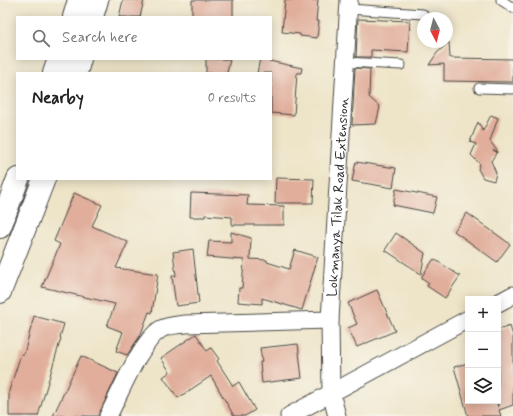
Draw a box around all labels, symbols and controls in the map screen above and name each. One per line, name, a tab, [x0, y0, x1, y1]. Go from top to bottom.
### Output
north arrow	[417, 12, 453, 48]
search box	[16, 16, 272, 60]
icon: search	[30, 27, 52, 49]
text: Search here	[62, 28, 138, 48]
text: Nearby	[32, 87, 84, 109]
text: 0 results	[208, 90, 256, 107]
street label: Lokmanya Tilak Road Extension	[323, 97, 353, 297]
map controls	[465, 296, 501, 404]
button: +	[465, 296, 501, 332]
button: −	[465, 332, 501, 368]
button: layers	[465, 368, 501, 404]

